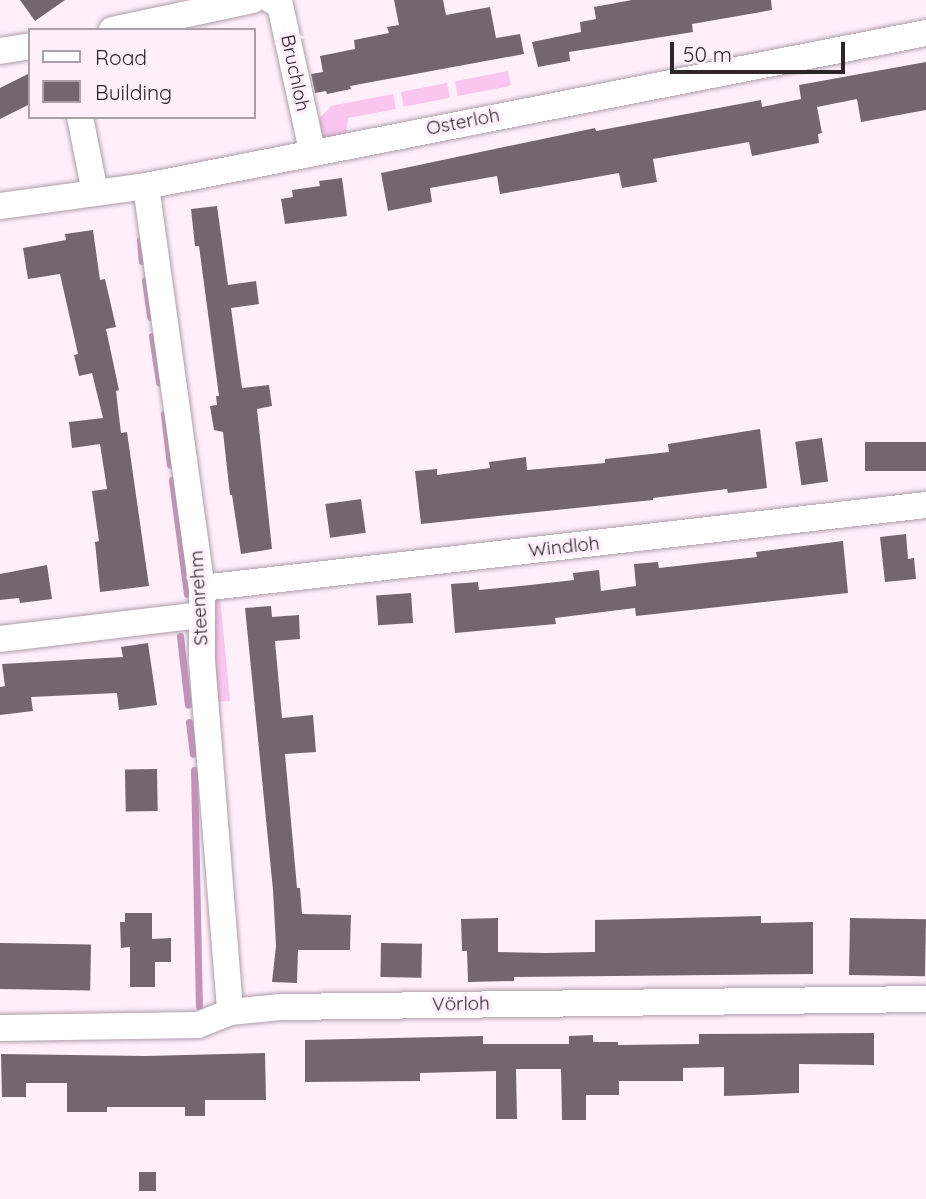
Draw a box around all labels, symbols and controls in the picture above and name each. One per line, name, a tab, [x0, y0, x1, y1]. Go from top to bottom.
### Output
legend	[28, 28, 256, 119]
scale bar	[674, 28, 849, 72]
street label: Bruchloh	[276, 33, 314, 113]
text: 50 m	[683, 41, 732, 67]
text: Road	[95, 44, 147, 70]
text: Building	[95, 79, 172, 105]
street label: Osterloh	[424, 104, 502, 140]
street label: Windloh	[527, 532, 601, 562]
street label: Steenrehm	[185, 550, 213, 646]
street label: Vörloh	[432, 992, 490, 1016]

